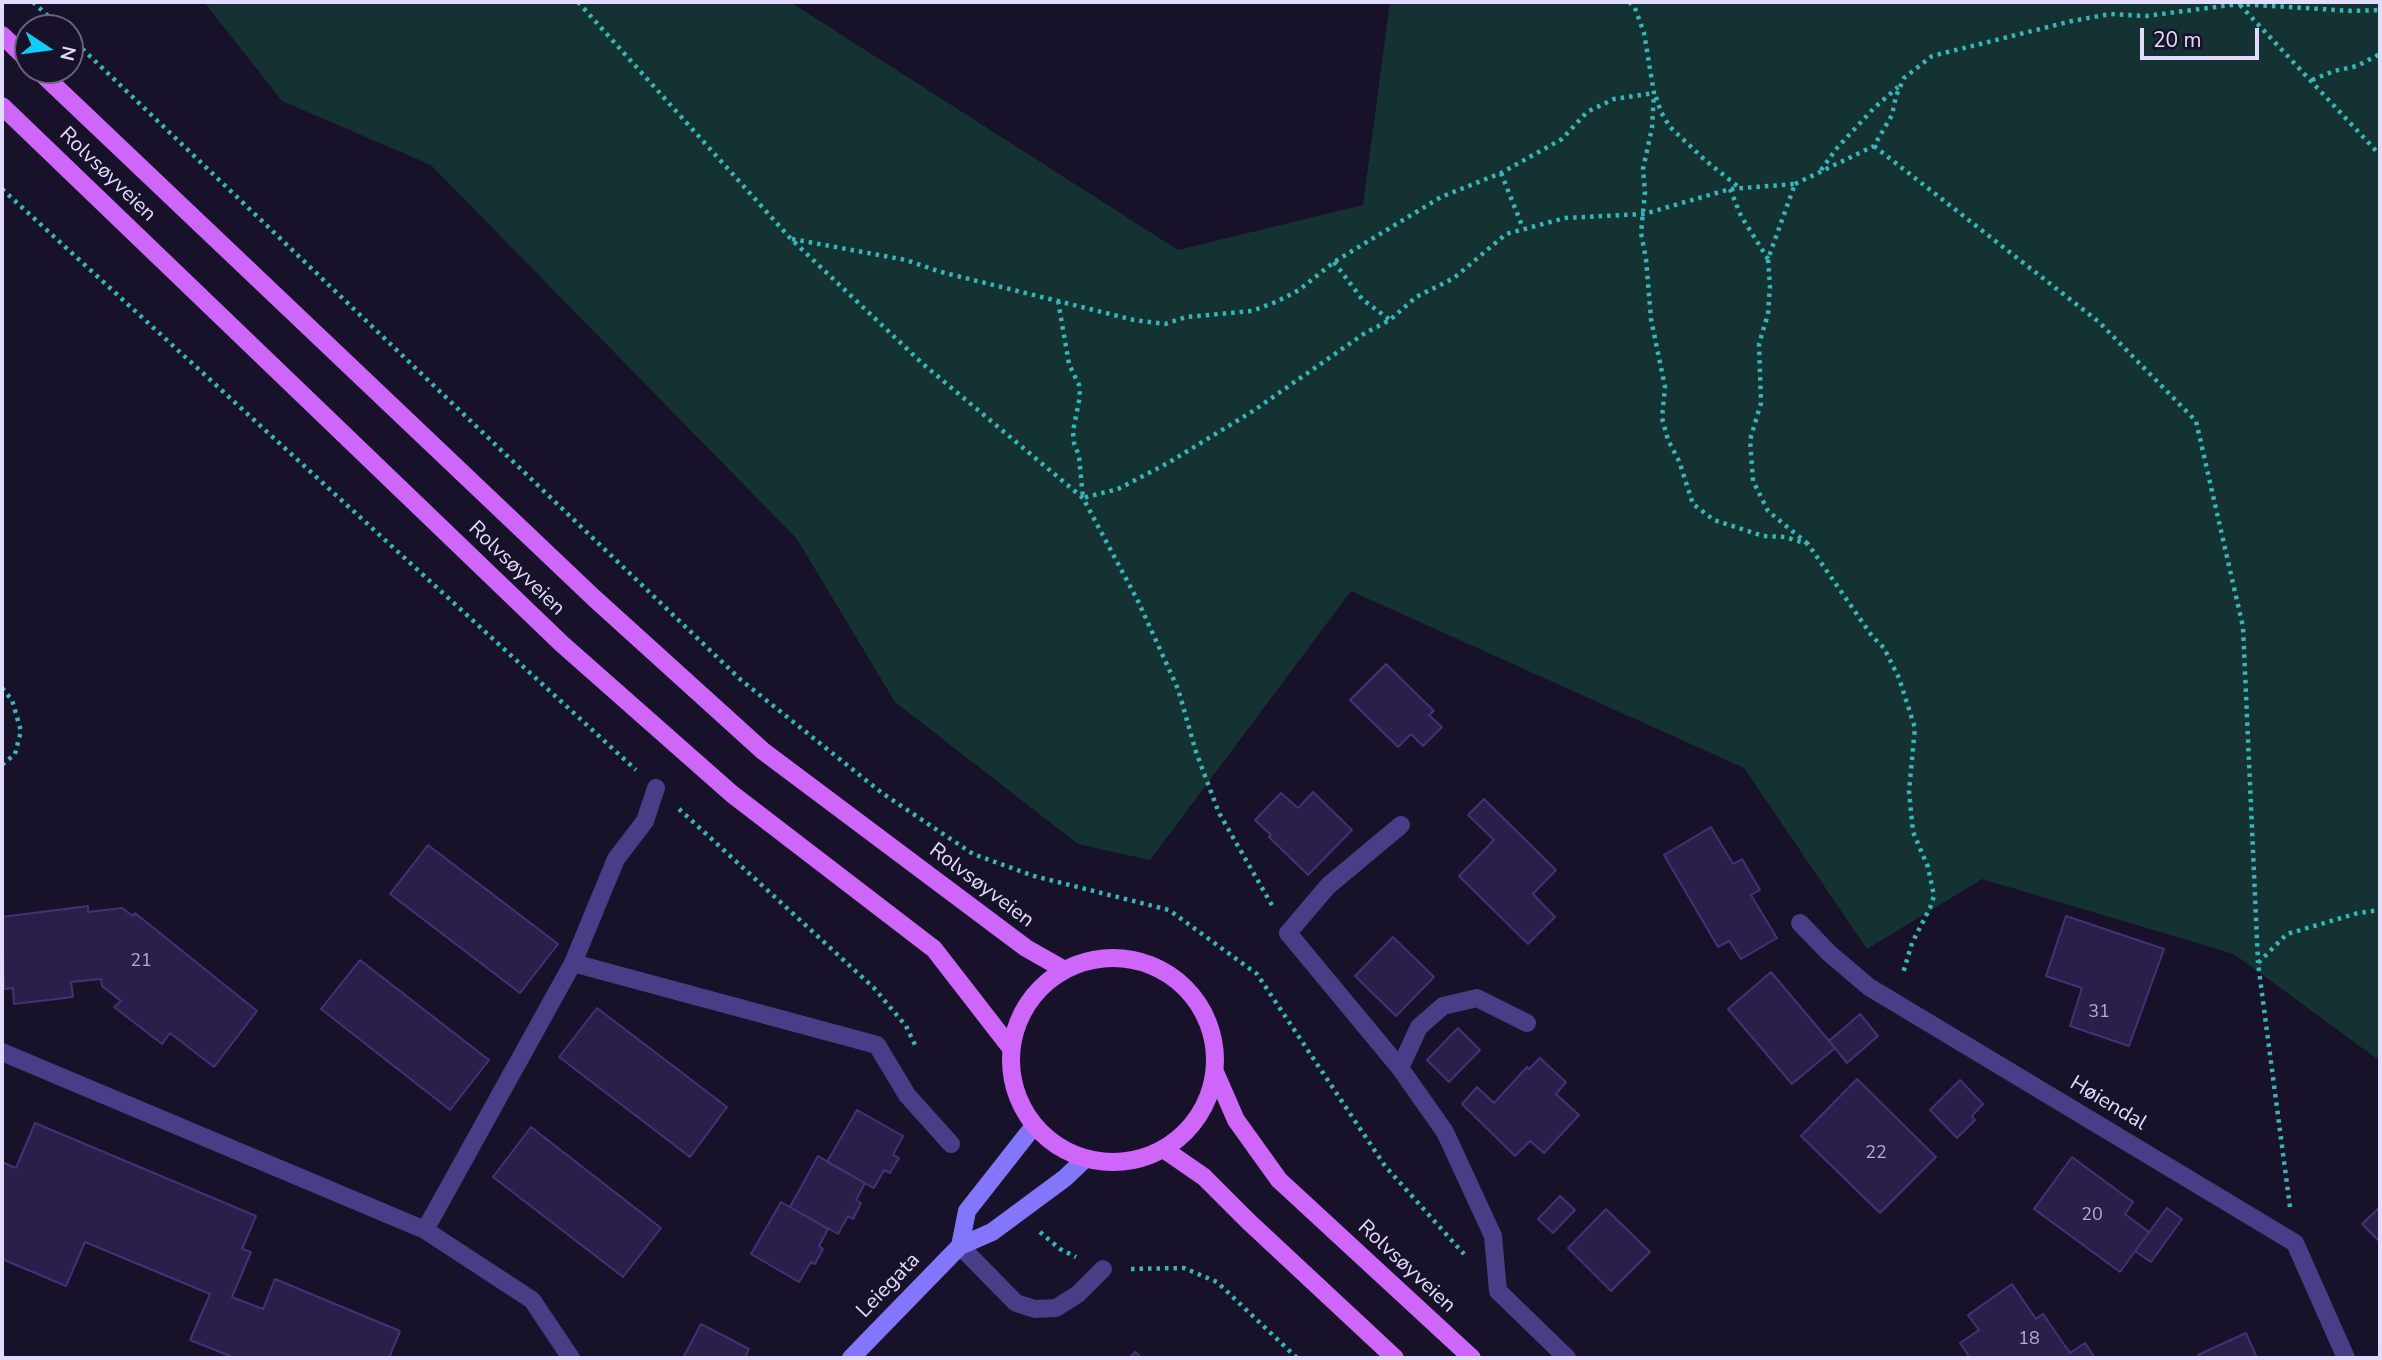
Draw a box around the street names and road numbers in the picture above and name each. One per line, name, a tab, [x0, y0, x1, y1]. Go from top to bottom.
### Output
street label: Rolvsøyveien	[53, 123, 161, 227]
street label: Rolvsøyveien	[462, 517, 570, 621]
street label: Rolvsøyveien	[924, 838, 1038, 934]
street label: Høiendal	[2065, 1071, 2151, 1137]
street label: Rolvsøyveien	[1352, 1215, 1460, 1319]
street label: Leiegata	[852, 1248, 926, 1324]

